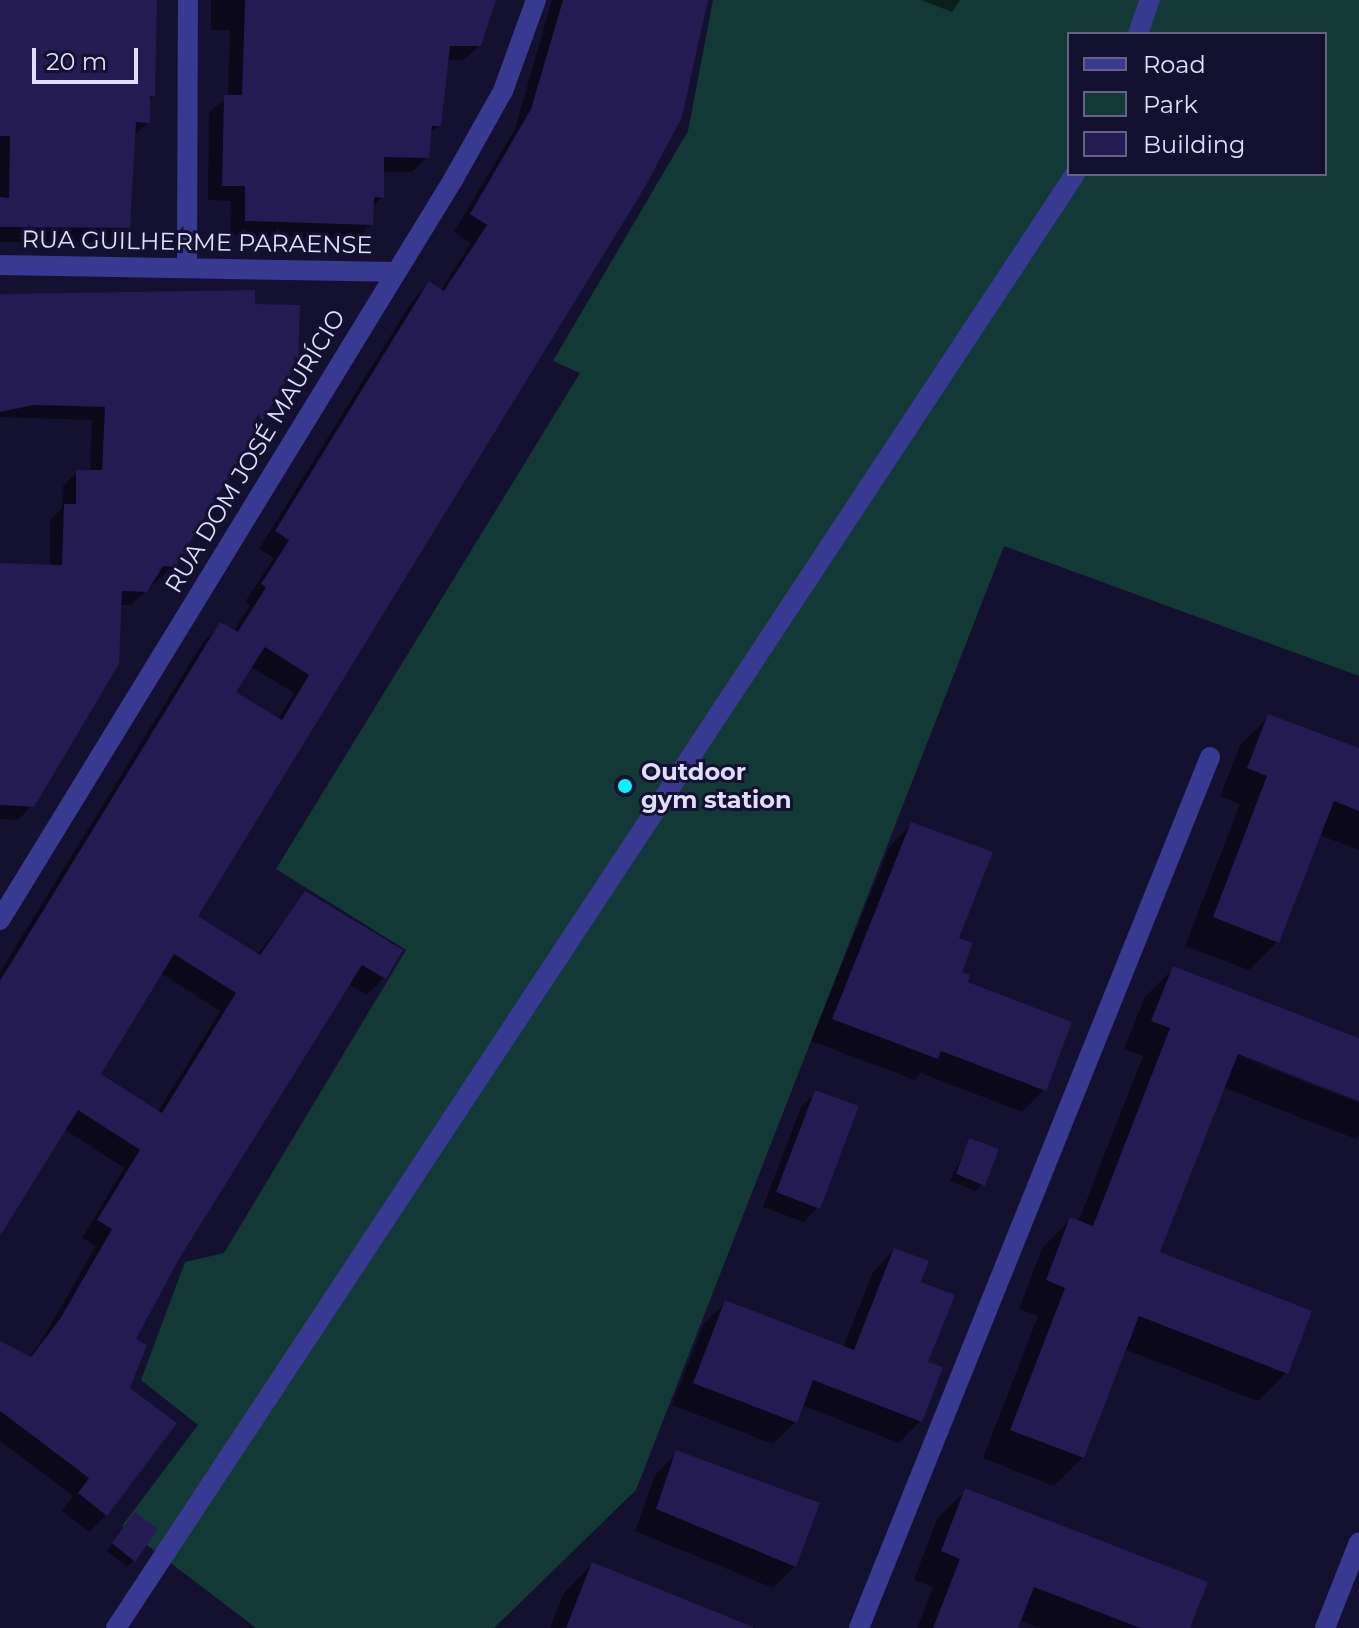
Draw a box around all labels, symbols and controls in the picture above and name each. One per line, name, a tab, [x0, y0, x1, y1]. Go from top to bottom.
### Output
scale bar	[36, 32, 142, 82]
legend	[1067, 32, 1327, 176]
text: 20 m	[46, 47, 107, 76]
text: Road	[1143, 50, 1206, 79]
text: Park	[1143, 90, 1198, 119]
text: Building	[1143, 130, 1246, 159]
street label: RUA GUILHERME PARAENSE	[21, 225, 373, 259]
street label: RUA DOM JOSÉ MAURÍCIO	[159, 304, 351, 598]
place label: Outdoor gym station	[641, 758, 792, 814]
marker: Outdoor gym station	[616, 777, 634, 795]

